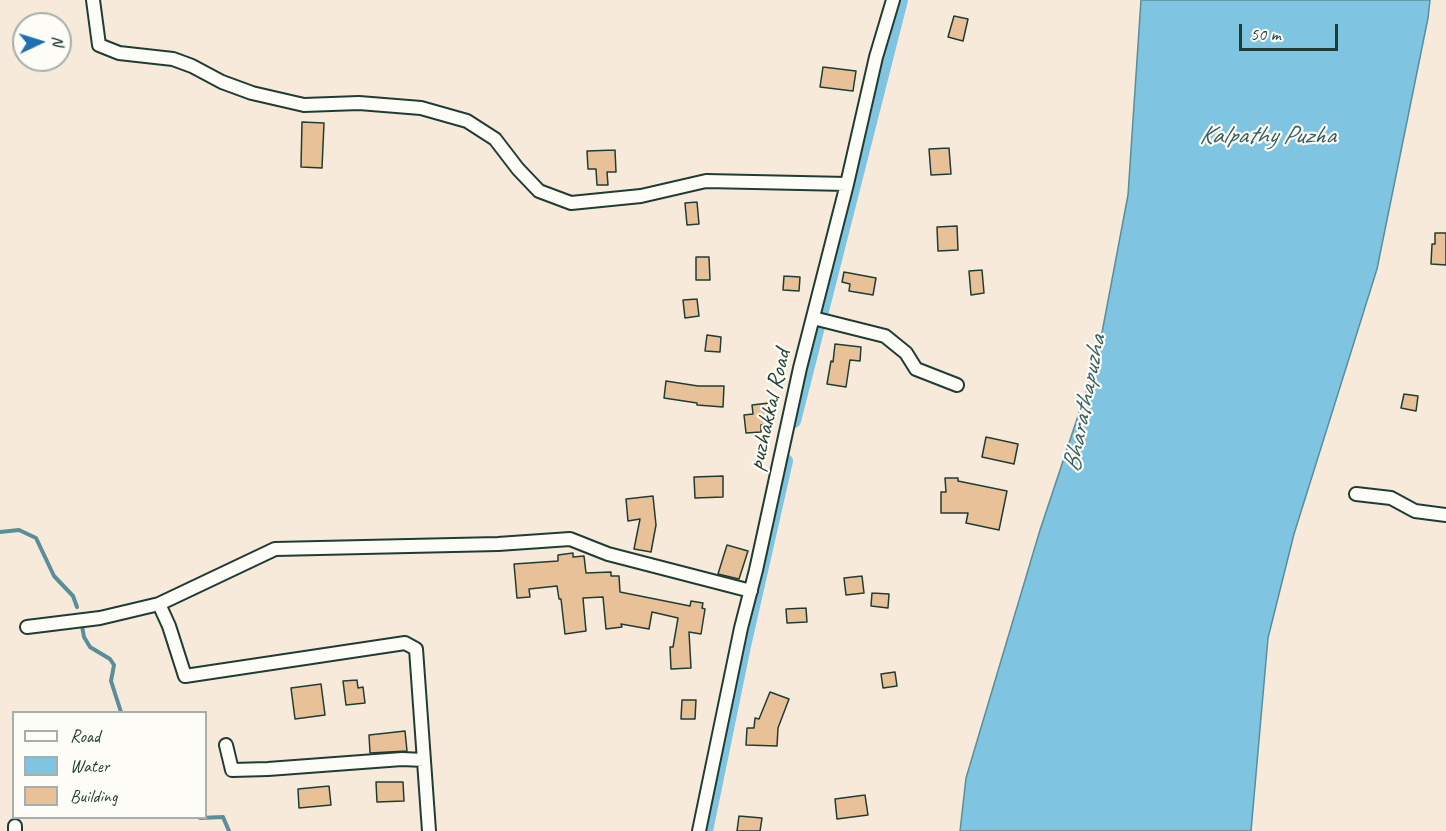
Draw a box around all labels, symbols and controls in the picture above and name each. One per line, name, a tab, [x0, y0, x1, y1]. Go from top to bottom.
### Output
north arrow	[12, 12, 72, 72]
scale bar	[1242, 12, 1341, 50]
text: 50 m	[1250, 23, 1281, 45]
text: N	[48, 35, 68, 47]
water label: Kalpathy Puzha	[1199, 120, 1335, 152]
water label: Bharathapuzha	[1057, 333, 1113, 475]
street label: puzhakkal Road	[742, 347, 798, 473]
legend	[12, 711, 207, 819]
text: Road	[70, 725, 100, 747]
text: Water	[70, 755, 109, 777]
text: Building	[70, 785, 117, 807]

